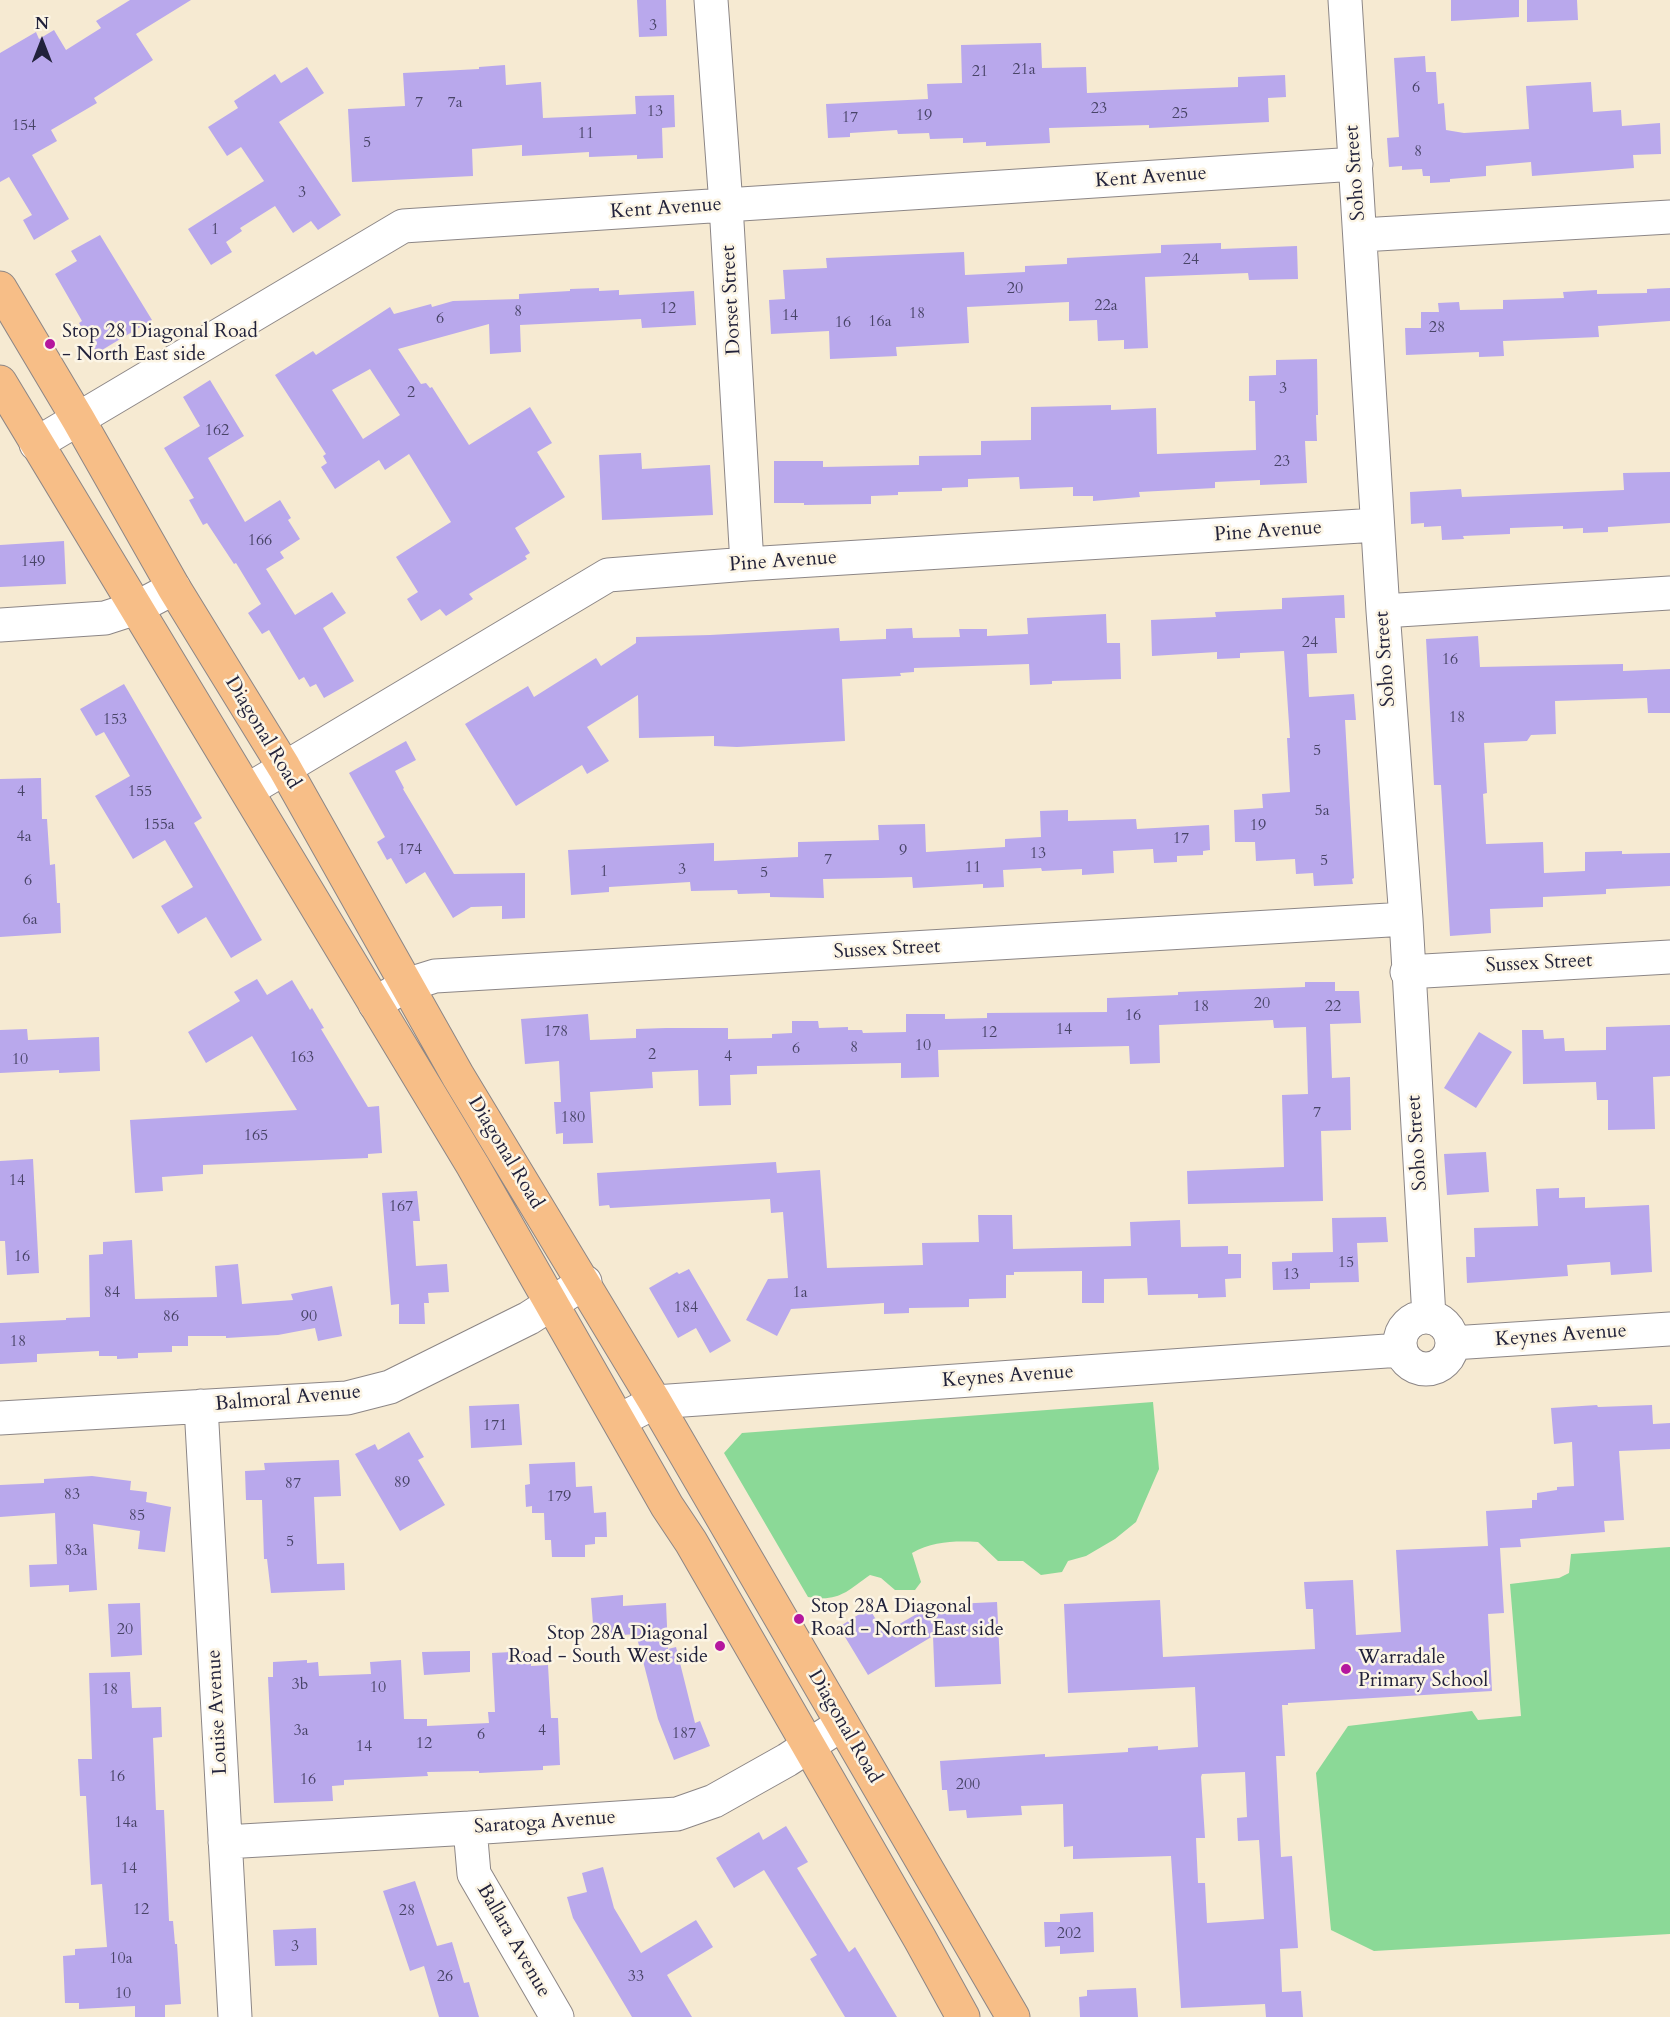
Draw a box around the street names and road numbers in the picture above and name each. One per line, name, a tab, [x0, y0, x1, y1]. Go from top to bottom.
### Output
street label: Soho Street	[1341, 124, 1371, 222]
street label: Kent Avenue	[1094, 162, 1208, 194]
street label: Kent Avenue	[609, 193, 723, 225]
street label: Dorset Street	[717, 244, 747, 356]
street label: Pine Avenue	[1213, 516, 1323, 548]
street label: Pine Avenue	[728, 546, 838, 578]
street label: Soho Street	[1371, 610, 1401, 708]
street label: Diagonal Road	[219, 672, 305, 794]
street label: Sussex Street	[833, 935, 941, 965]
street label: Sussex Street	[1485, 949, 1593, 979]
street label: Diagonal Road	[462, 1092, 548, 1214]
street label: Soho Street	[1403, 1094, 1433, 1192]
street label: Keynes Avenue	[1494, 1319, 1628, 1353]
street label: Keynes Avenue	[941, 1360, 1075, 1394]
street label: Balmoral Avenue	[214, 1381, 362, 1417]
street label: Louise Avenue	[203, 1649, 233, 1775]
street label: Diagonal Road	[802, 1666, 886, 1788]
street label: Saratoga Avenue	[473, 1806, 617, 1840]
street label: Ballara Avenue	[471, 1880, 555, 2002]

